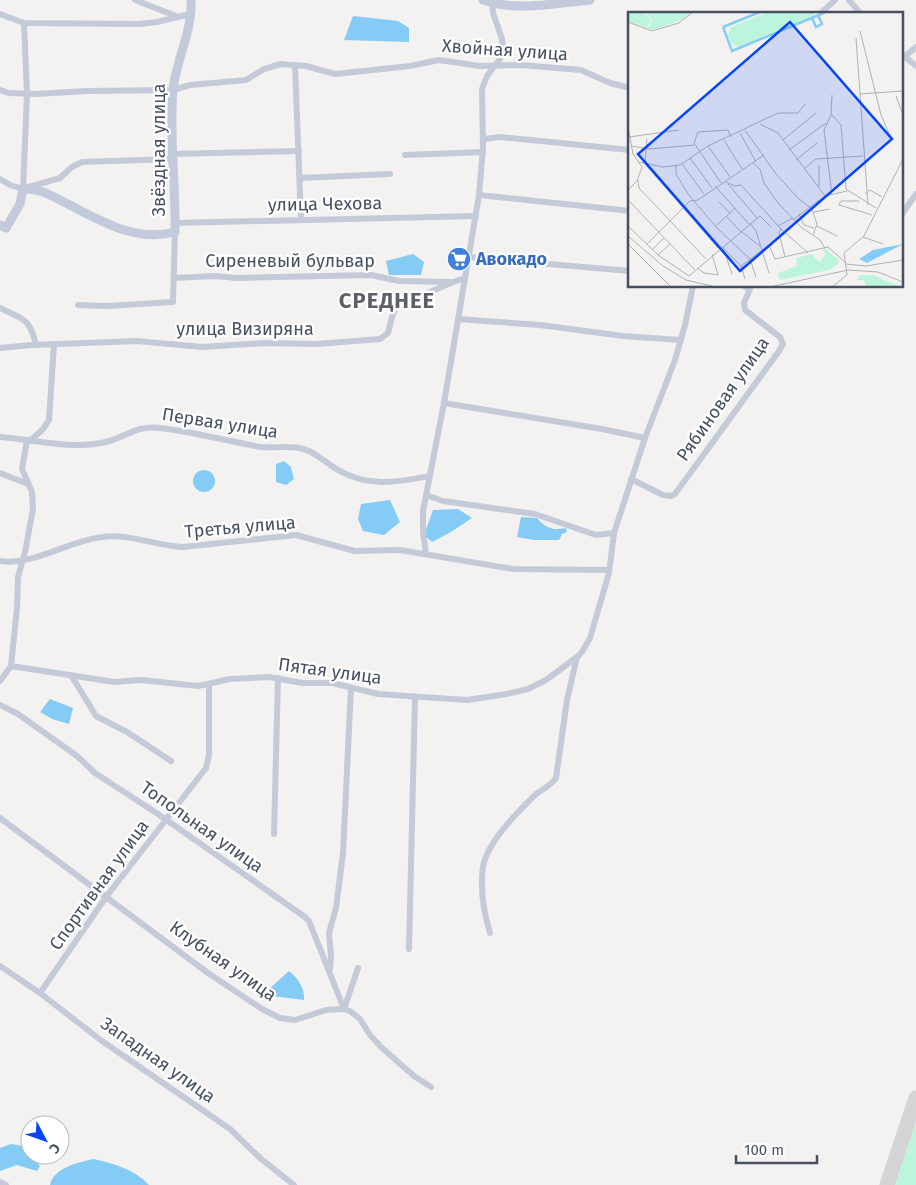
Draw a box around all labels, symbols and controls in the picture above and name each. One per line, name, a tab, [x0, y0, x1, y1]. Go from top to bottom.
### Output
inset map	[628, 12, 904, 288]
street label: Хвойная улица	[441, 35, 569, 65]
street label: Звёздная улица	[148, 84, 170, 216]
street label: улица Чехова	[268, 192, 382, 216]
supermarket icon: Авокадо	[446, 246, 472, 272]
place label: Авокадо	[475, 248, 547, 270]
street label: Сиреневый бульвар	[205, 250, 375, 272]
district label: СРЕДНЕЕ	[339, 287, 435, 314]
street label: улица Визиряна	[176, 318, 314, 340]
street label: Рябиновая улица	[672, 333, 774, 465]
street label: Первая улица	[160, 403, 280, 443]
street label: Третья улица	[183, 511, 297, 543]
street label: Пятая улица	[277, 653, 383, 689]
street label: Топольная улица	[136, 776, 268, 878]
street label: Спортивная улица	[44, 816, 154, 954]
street label: Клубная улица	[165, 916, 281, 1006]
street label: Западная улица	[96, 1012, 220, 1108]
north arrow	[20, 1115, 70, 1165]
scale bar	[736, 1132, 817, 1164]
text: С	[45, 1140, 63, 1157]
text: 100 m	[744, 1141, 784, 1159]

